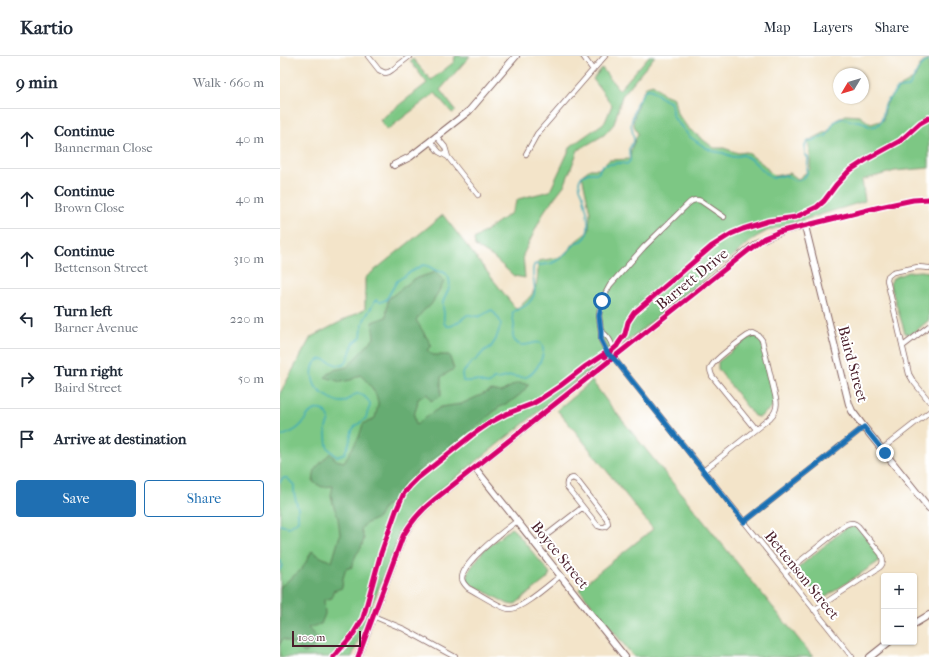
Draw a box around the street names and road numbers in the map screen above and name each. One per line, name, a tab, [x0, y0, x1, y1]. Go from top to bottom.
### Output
street label: Barrett Drive	[652, 244, 732, 313]
street label: Baird Street	[834, 324, 872, 405]
street label: Boyce Street	[527, 518, 593, 593]
street label: Bettenson Street	[761, 527, 844, 623]

